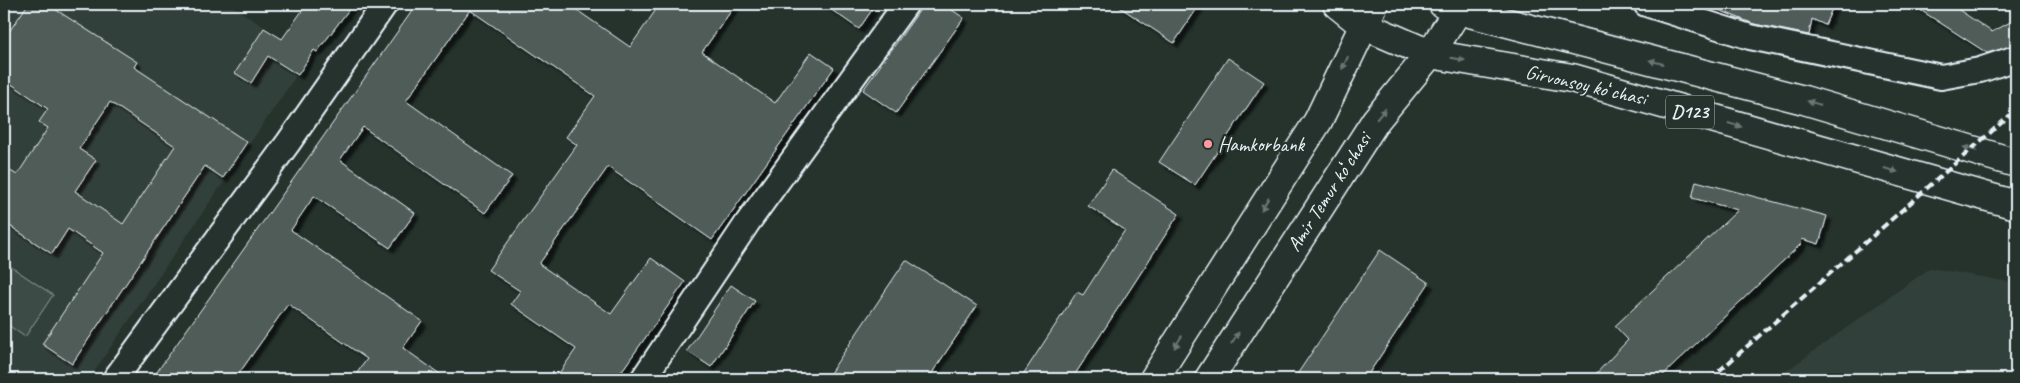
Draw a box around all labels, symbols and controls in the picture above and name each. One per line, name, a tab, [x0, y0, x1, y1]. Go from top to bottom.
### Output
one-way arrow	[1451, 55, 1467, 63]
one-way arrow	[1341, 56, 1349, 71]
one-way arrow	[1649, 58, 1664, 66]
street label: Girvonsoy koʻchasi	[1523, 59, 1651, 112]
road number: D123	[1666, 95, 1714, 128]
one-way arrow	[1806, 99, 1821, 107]
one-way arrow	[1375, 108, 1386, 121]
one-way arrow	[1728, 121, 1743, 129]
street label: Amir Temur koʻchasi	[1281, 126, 1378, 256]
place label: Hamkorbank	[1218, 132, 1306, 157]
marker: Hamkorbank	[1202, 138, 1214, 150]
one-way arrow	[1962, 144, 1977, 152]
one-way arrow	[1884, 166, 1899, 174]
one-way arrow	[1260, 198, 1270, 211]
one-way arrow	[1230, 332, 1240, 345]
one-way arrow	[1173, 335, 1183, 348]

